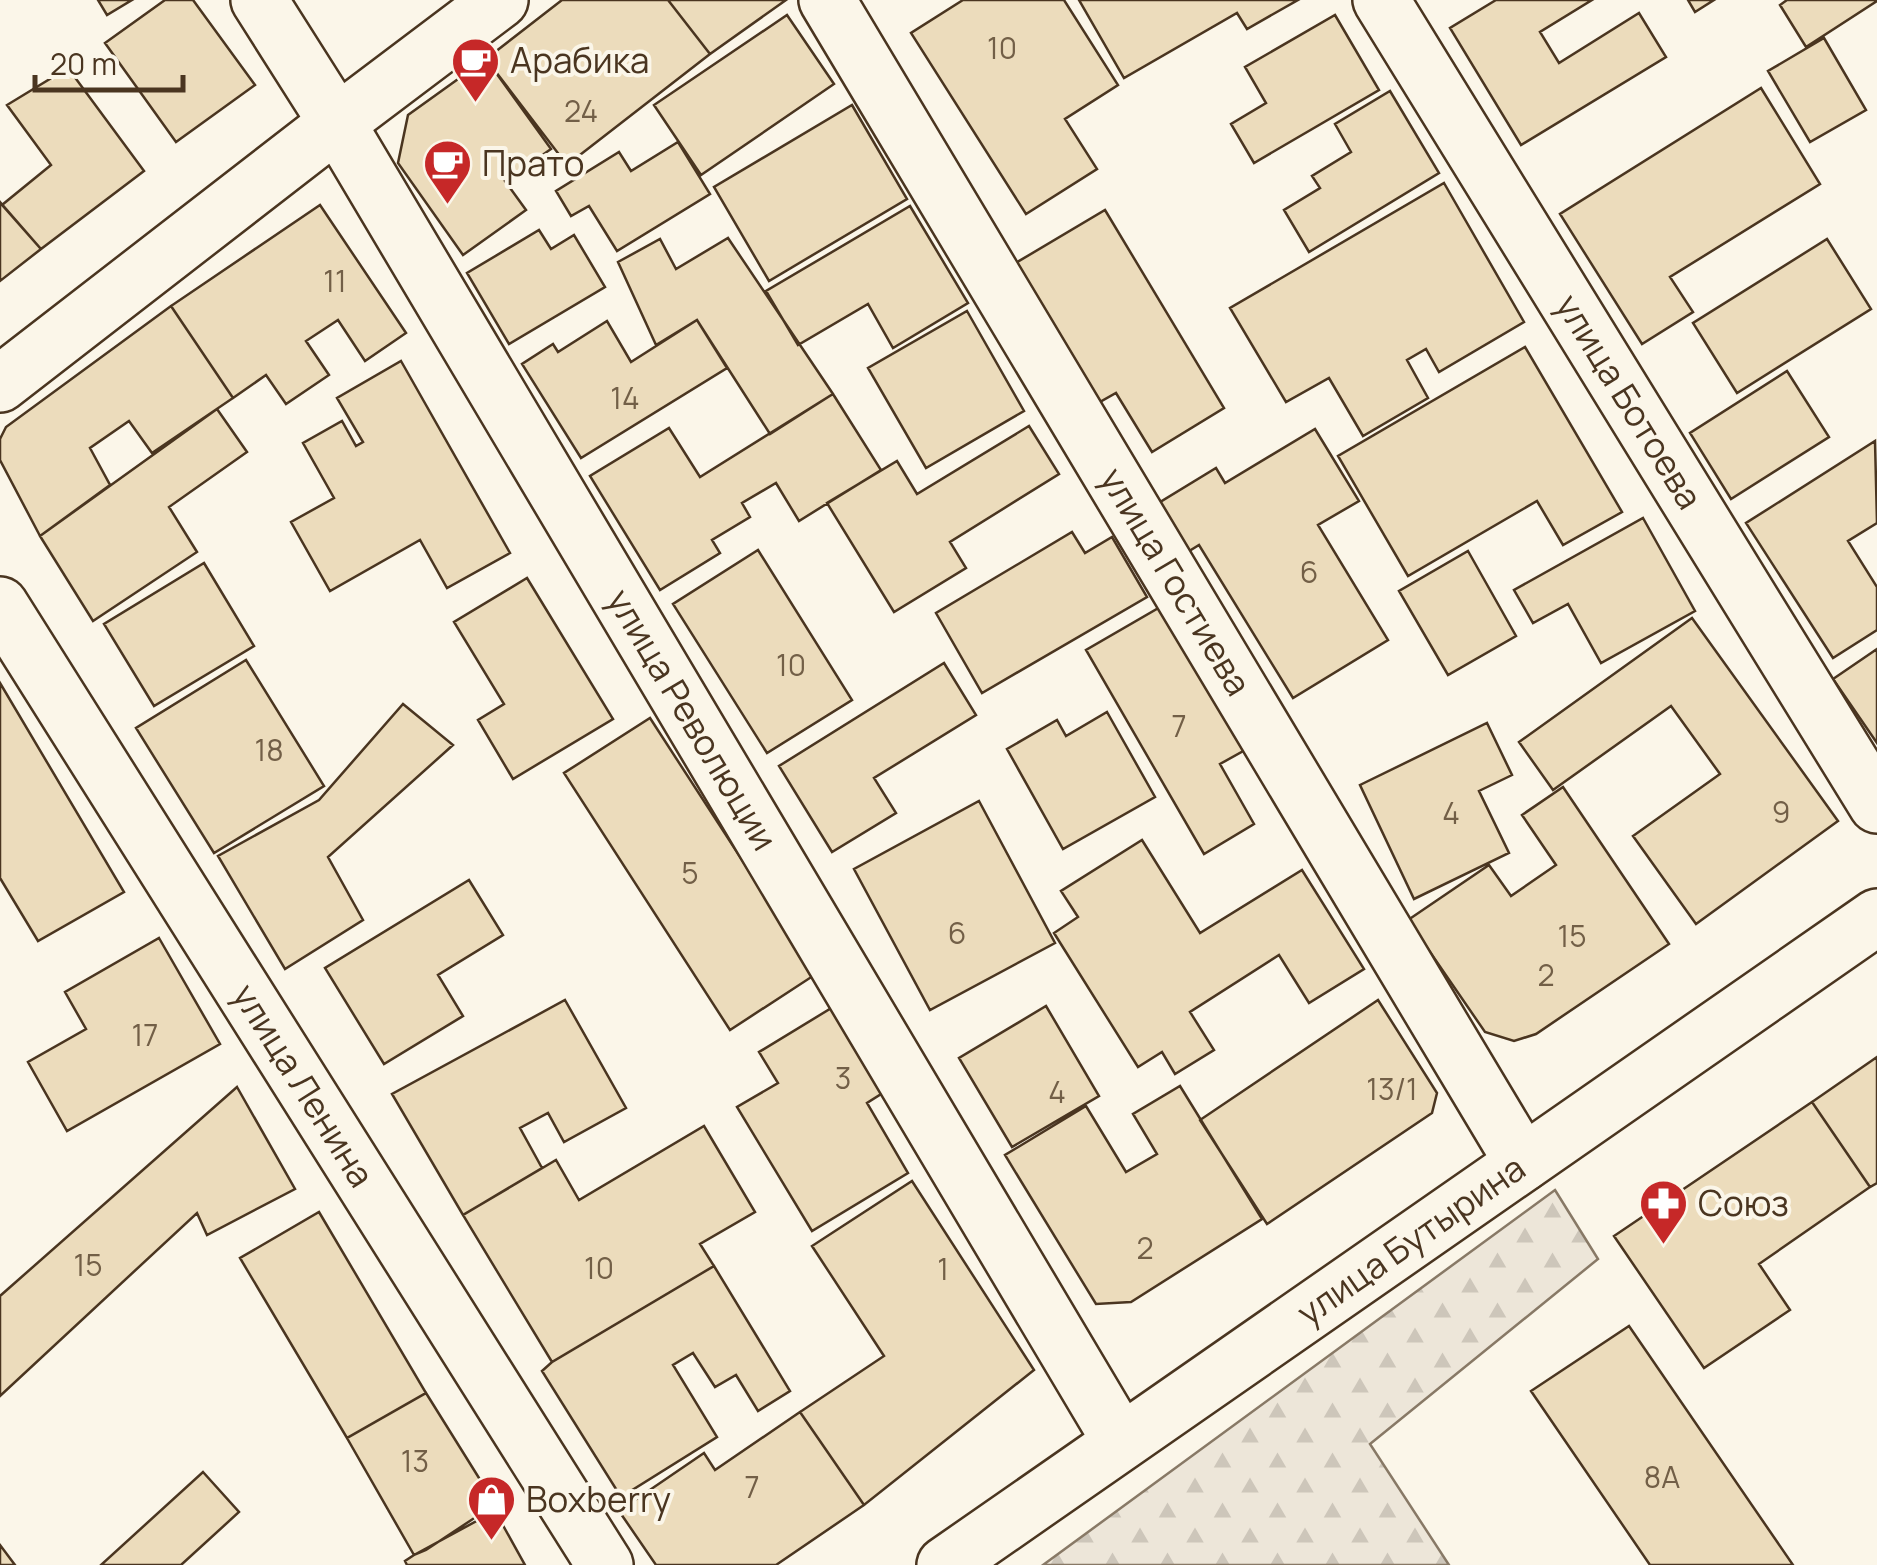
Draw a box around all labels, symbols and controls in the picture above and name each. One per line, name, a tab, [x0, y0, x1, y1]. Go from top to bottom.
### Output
house number: 10	[987, 27, 1017, 68]
scale bar	[35, 30, 182, 92]
cafe icon: Арабика	[449, 35, 501, 103]
place label: Арабика	[510, 36, 649, 84]
text: 20 m	[50, 43, 117, 84]
house number: 24	[564, 90, 598, 131]
cafe icon: Прато	[421, 138, 473, 206]
place label: Прато	[482, 139, 584, 187]
house number: 11	[323, 260, 347, 301]
street label: улица Ботоева	[1545, 285, 1714, 518]
house number: 14	[610, 377, 640, 418]
street label: улица Гостиева	[1089, 458, 1263, 704]
house number: 6	[1300, 551, 1318, 592]
street label: улица Революции	[596, 580, 789, 859]
house number: 10	[776, 644, 806, 685]
house number: 7	[1171, 705, 1187, 746]
house number: 18	[254, 729, 284, 770]
house number: 9	[1772, 791, 1790, 832]
house number: 4	[1442, 792, 1460, 833]
house number: 5	[681, 852, 699, 893]
house number: 6	[948, 912, 966, 953]
house number: 15	[1557, 915, 1587, 956]
house number: 2	[1537, 954, 1555, 995]
street label: улица Ленина	[222, 974, 386, 1196]
house number: 17	[132, 1014, 158, 1055]
house number: 3	[835, 1057, 851, 1098]
house number: 13/1	[1366, 1068, 1418, 1109]
house number: 4	[1048, 1071, 1066, 1112]
street label: улица Бутырина	[1287, 1144, 1534, 1336]
pharmacy icon: Союз	[1637, 1178, 1689, 1246]
place label: Союз	[1698, 1179, 1789, 1227]
house number: 2	[1136, 1227, 1154, 1268]
house number: 15	[73, 1244, 103, 1285]
house number: 10	[584, 1247, 614, 1288]
house number: 1	[937, 1248, 949, 1289]
house number: 13	[401, 1440, 429, 1481]
house number: 8А	[1644, 1456, 1680, 1497]
house number: 7	[744, 1466, 760, 1507]
shop icon: Boxberry	[465, 1474, 517, 1542]
place label: Boxberry	[526, 1475, 671, 1523]

